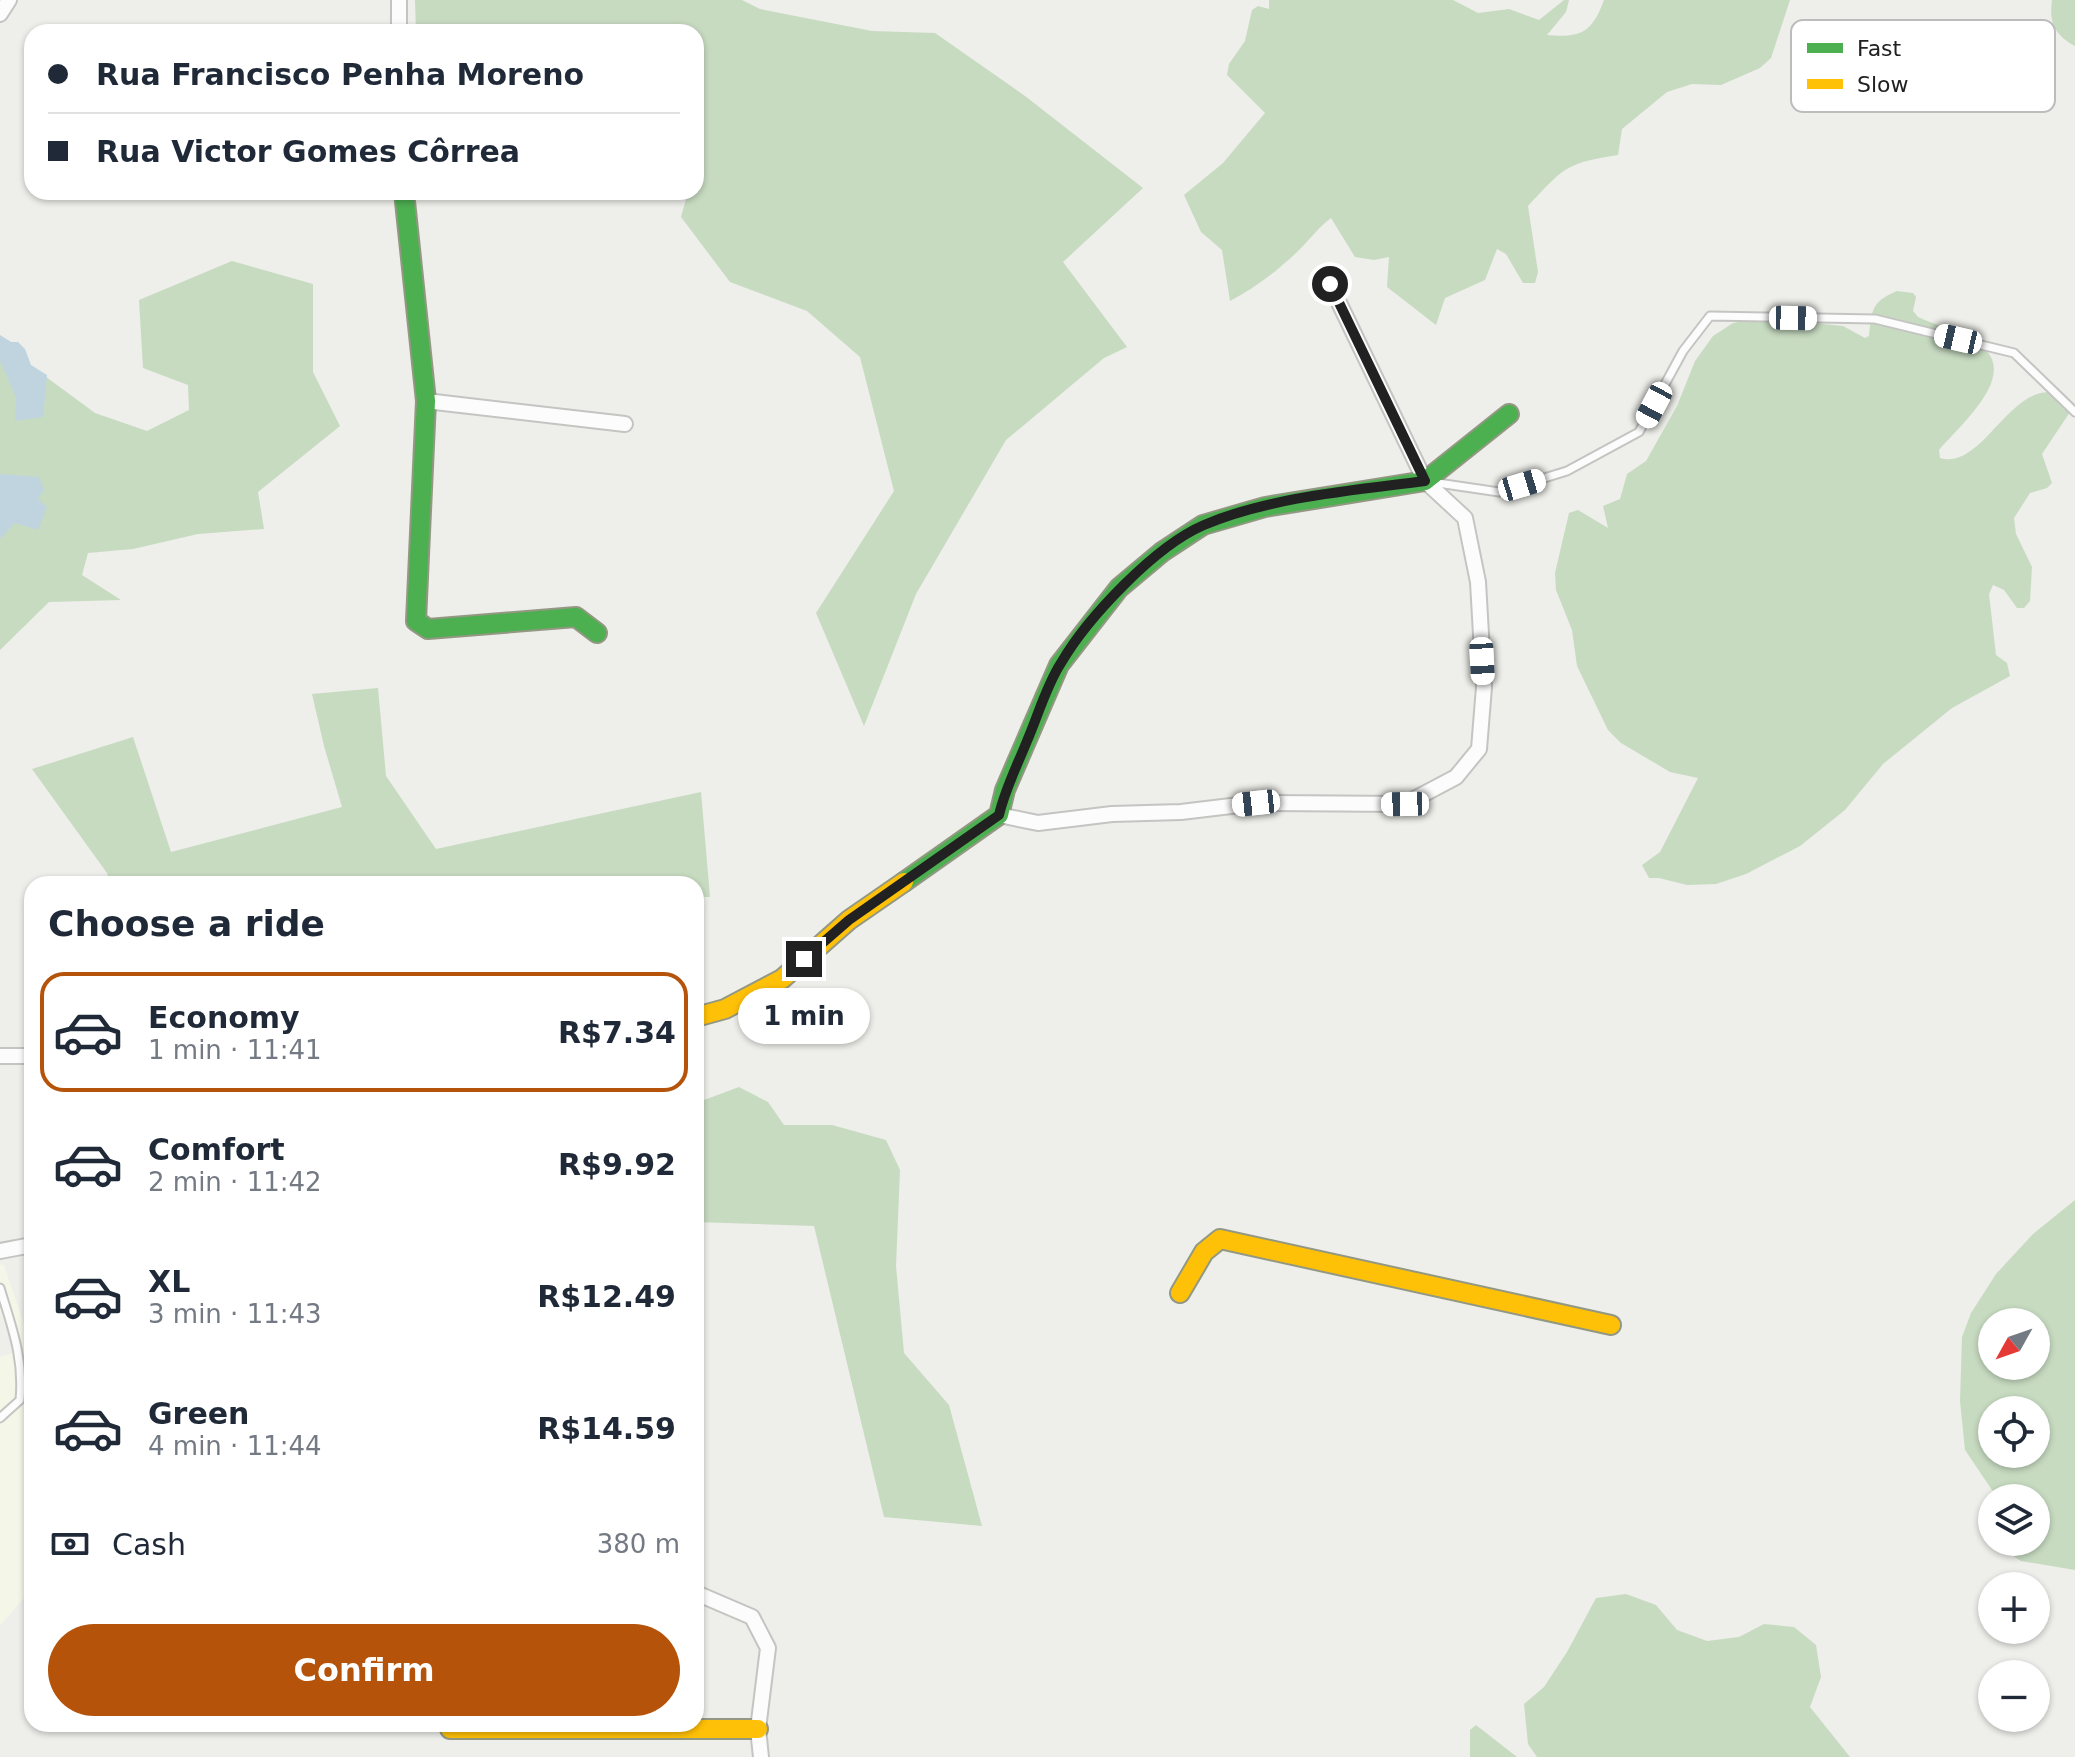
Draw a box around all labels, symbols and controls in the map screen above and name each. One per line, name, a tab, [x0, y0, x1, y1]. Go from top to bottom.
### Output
legend	[1791, 20, 2055, 112]
text: Fast	[1857, 36, 1902, 61]
text: Rua Francisco Penha Moreno	[96, 57, 584, 92]
text: Slow	[1857, 72, 1909, 97]
text: Rua Victor Gomes Côrrea	[96, 134, 520, 169]
route start	[1312, 266, 1348, 302]
car	[1769, 306, 1817, 330]
car	[1932, 322, 1984, 356]
car	[1632, 378, 1676, 432]
car	[1496, 467, 1548, 503]
car	[1469, 636, 1495, 686]
car	[1231, 789, 1281, 817]
car	[1381, 792, 1429, 816]
text: Choose a ride	[48, 903, 325, 944]
route end	[786, 941, 822, 977]
callout: 1 min	[738, 987, 870, 1043]
icon: car	[52, 996, 124, 1068]
text: Economy	[148, 1000, 300, 1035]
text: 1 min	[763, 1001, 845, 1031]
text: R$7.34	[558, 1015, 676, 1050]
text: 1 min · 11:41	[148, 1035, 322, 1065]
icon: car	[52, 1128, 124, 1200]
text: Comfort	[148, 1132, 285, 1167]
text: R$9.92	[558, 1147, 676, 1182]
text: 2 min · 11:42	[148, 1167, 322, 1197]
icon: car	[52, 1260, 124, 1332]
text: XL	[148, 1264, 190, 1299]
text: R$12.49	[537, 1279, 676, 1314]
text: 3 min · 11:43	[148, 1299, 322, 1329]
north arrow	[1978, 1308, 2050, 1380]
map controls	[1978, 1308, 2050, 1732]
icon: car	[52, 1392, 124, 1464]
text: Green	[148, 1396, 249, 1431]
button: locate	[1978, 1396, 2050, 1468]
text: R$14.59	[537, 1411, 676, 1446]
text: 4 min · 11:44	[148, 1431, 322, 1461]
button: layers	[1978, 1484, 2050, 1556]
icon: cash	[48, 1522, 92, 1566]
text: Cash	[112, 1527, 186, 1562]
text: 380 m	[597, 1529, 680, 1559]
button: +	[1978, 1572, 2050, 1644]
button: Confirm	[48, 1624, 680, 1716]
button: −	[1978, 1660, 2050, 1732]

